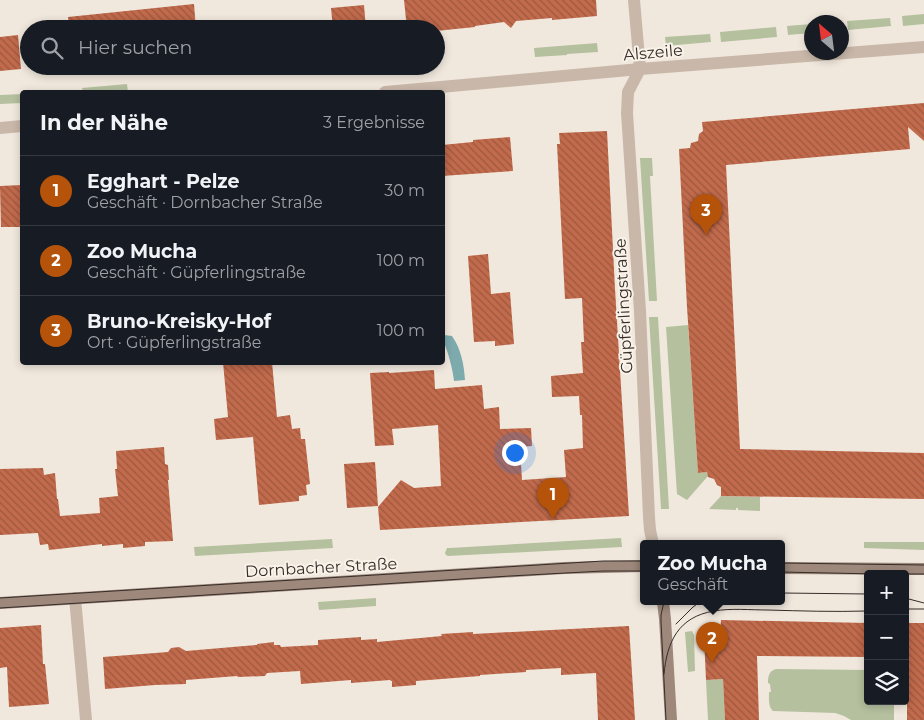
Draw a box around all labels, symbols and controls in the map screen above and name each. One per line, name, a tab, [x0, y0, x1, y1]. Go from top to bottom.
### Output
north arrow	[804, 15, 849, 60]
search box	[20, 20, 445, 75]
icon: search	[38, 34, 66, 62]
text: Hier suchen	[78, 36, 192, 59]
street label: Alszeile	[623, 40, 684, 65]
text: In der Nähe	[40, 110, 168, 135]
text: 3 Ergebnisse	[323, 113, 425, 132]
text: Egghart - Pelze	[87, 170, 240, 193]
text: 1	[53, 181, 59, 200]
text: 30 m	[384, 181, 425, 200]
text: Geschäft · Dornbacher Straße	[87, 193, 323, 212]
pin: 3	[690, 194, 722, 235]
street label: Güpferlingstraße	[610, 238, 637, 374]
text: Zoo Mucha	[87, 240, 197, 263]
text: 2	[51, 251, 61, 270]
text: 100 m	[377, 251, 425, 270]
text: Geschäft · Güpferlingstraße	[87, 263, 306, 282]
text: Bruno-Kreisky-Hof	[87, 310, 271, 333]
text: 3	[51, 321, 61, 340]
text: 100 m	[377, 321, 425, 340]
text: Ort · Güpferlingstraße	[87, 333, 261, 352]
your location	[502, 440, 528, 466]
pin: 1	[537, 478, 569, 519]
popup	[640, 540, 785, 605]
text: Zoo Mucha	[657, 552, 768, 575]
street label: Dornbacher Straße	[244, 554, 398, 581]
map controls	[864, 570, 909, 705]
button: +	[864, 570, 909, 615]
text: Geschäft	[657, 575, 728, 594]
button: −	[864, 615, 909, 660]
pin: 2	[696, 622, 728, 663]
button: layers	[864, 660, 909, 705]

